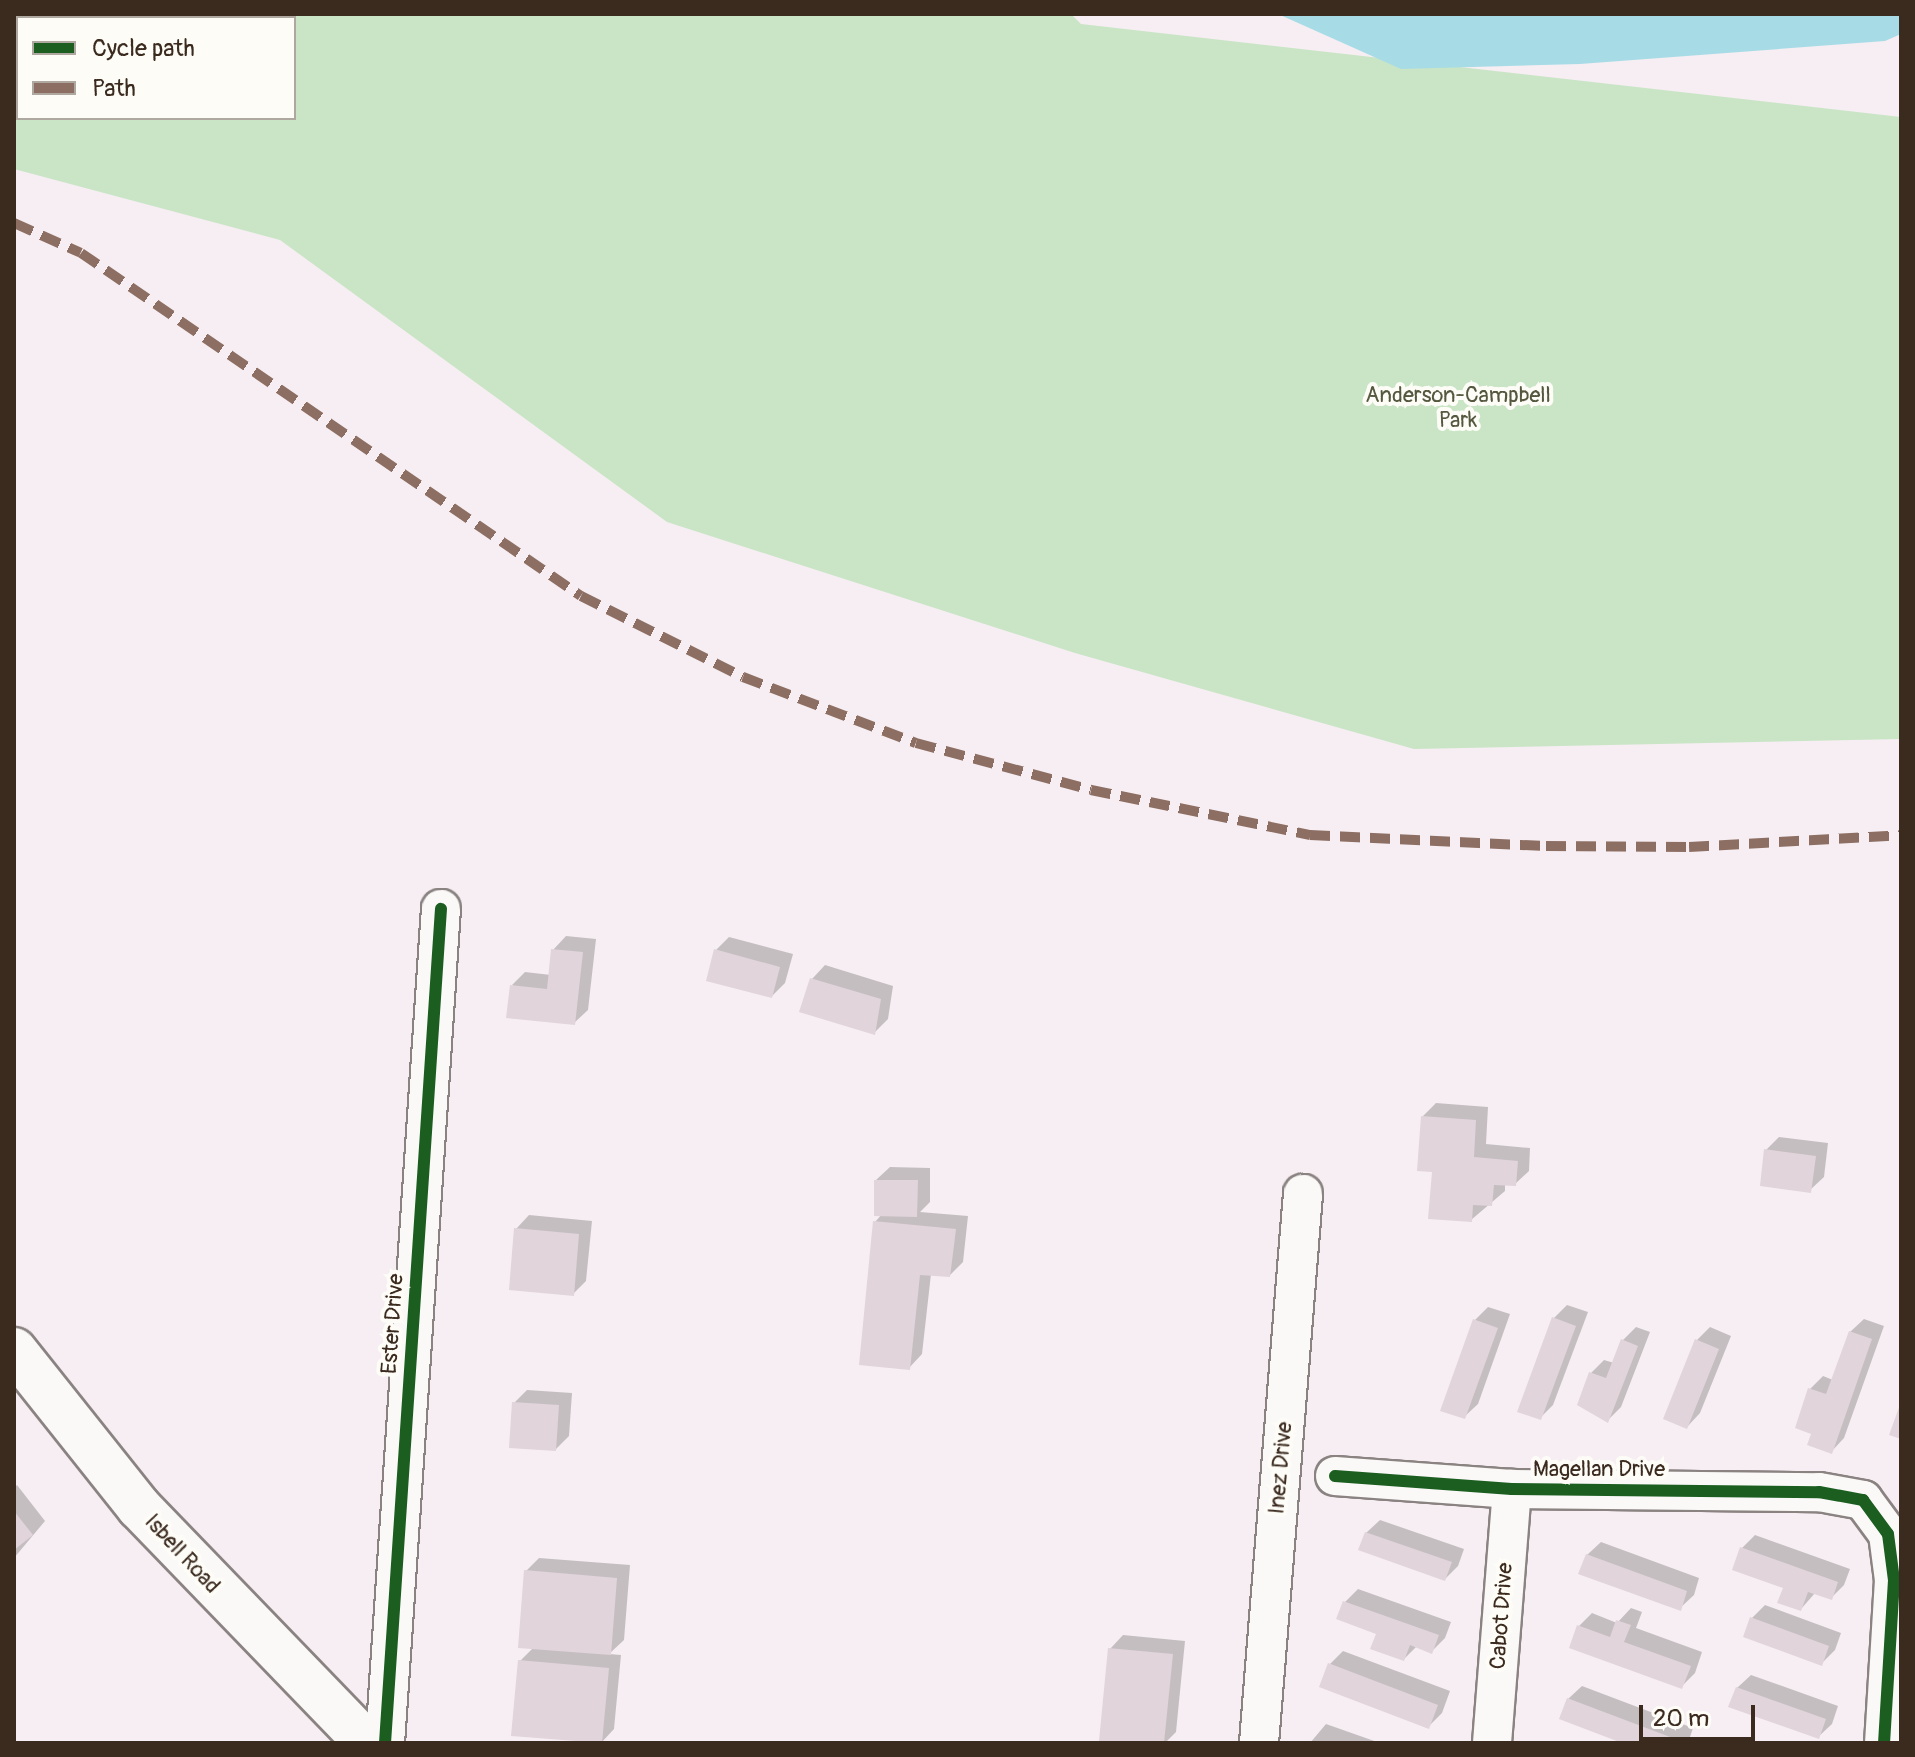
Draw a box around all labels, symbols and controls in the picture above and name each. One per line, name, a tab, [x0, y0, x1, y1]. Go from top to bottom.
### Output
legend	[16, 16, 296, 120]
text: Cycle path	[92, 34, 195, 63]
text: Path	[92, 74, 136, 103]
park label: Anderson-Campbell Park	[1365, 382, 1551, 434]
street label: Ester Drive	[376, 1273, 410, 1375]
street label: Inez Drive	[1264, 1421, 1298, 1515]
street label: Magellan Drive	[1533, 1457, 1665, 1483]
street label: Isbell Road	[139, 1509, 225, 1599]
street label: Cabot Drive	[1485, 1562, 1519, 1670]
scale bar	[1643, 1689, 1759, 1739]
text: 20 m	[1653, 1704, 1709, 1733]

